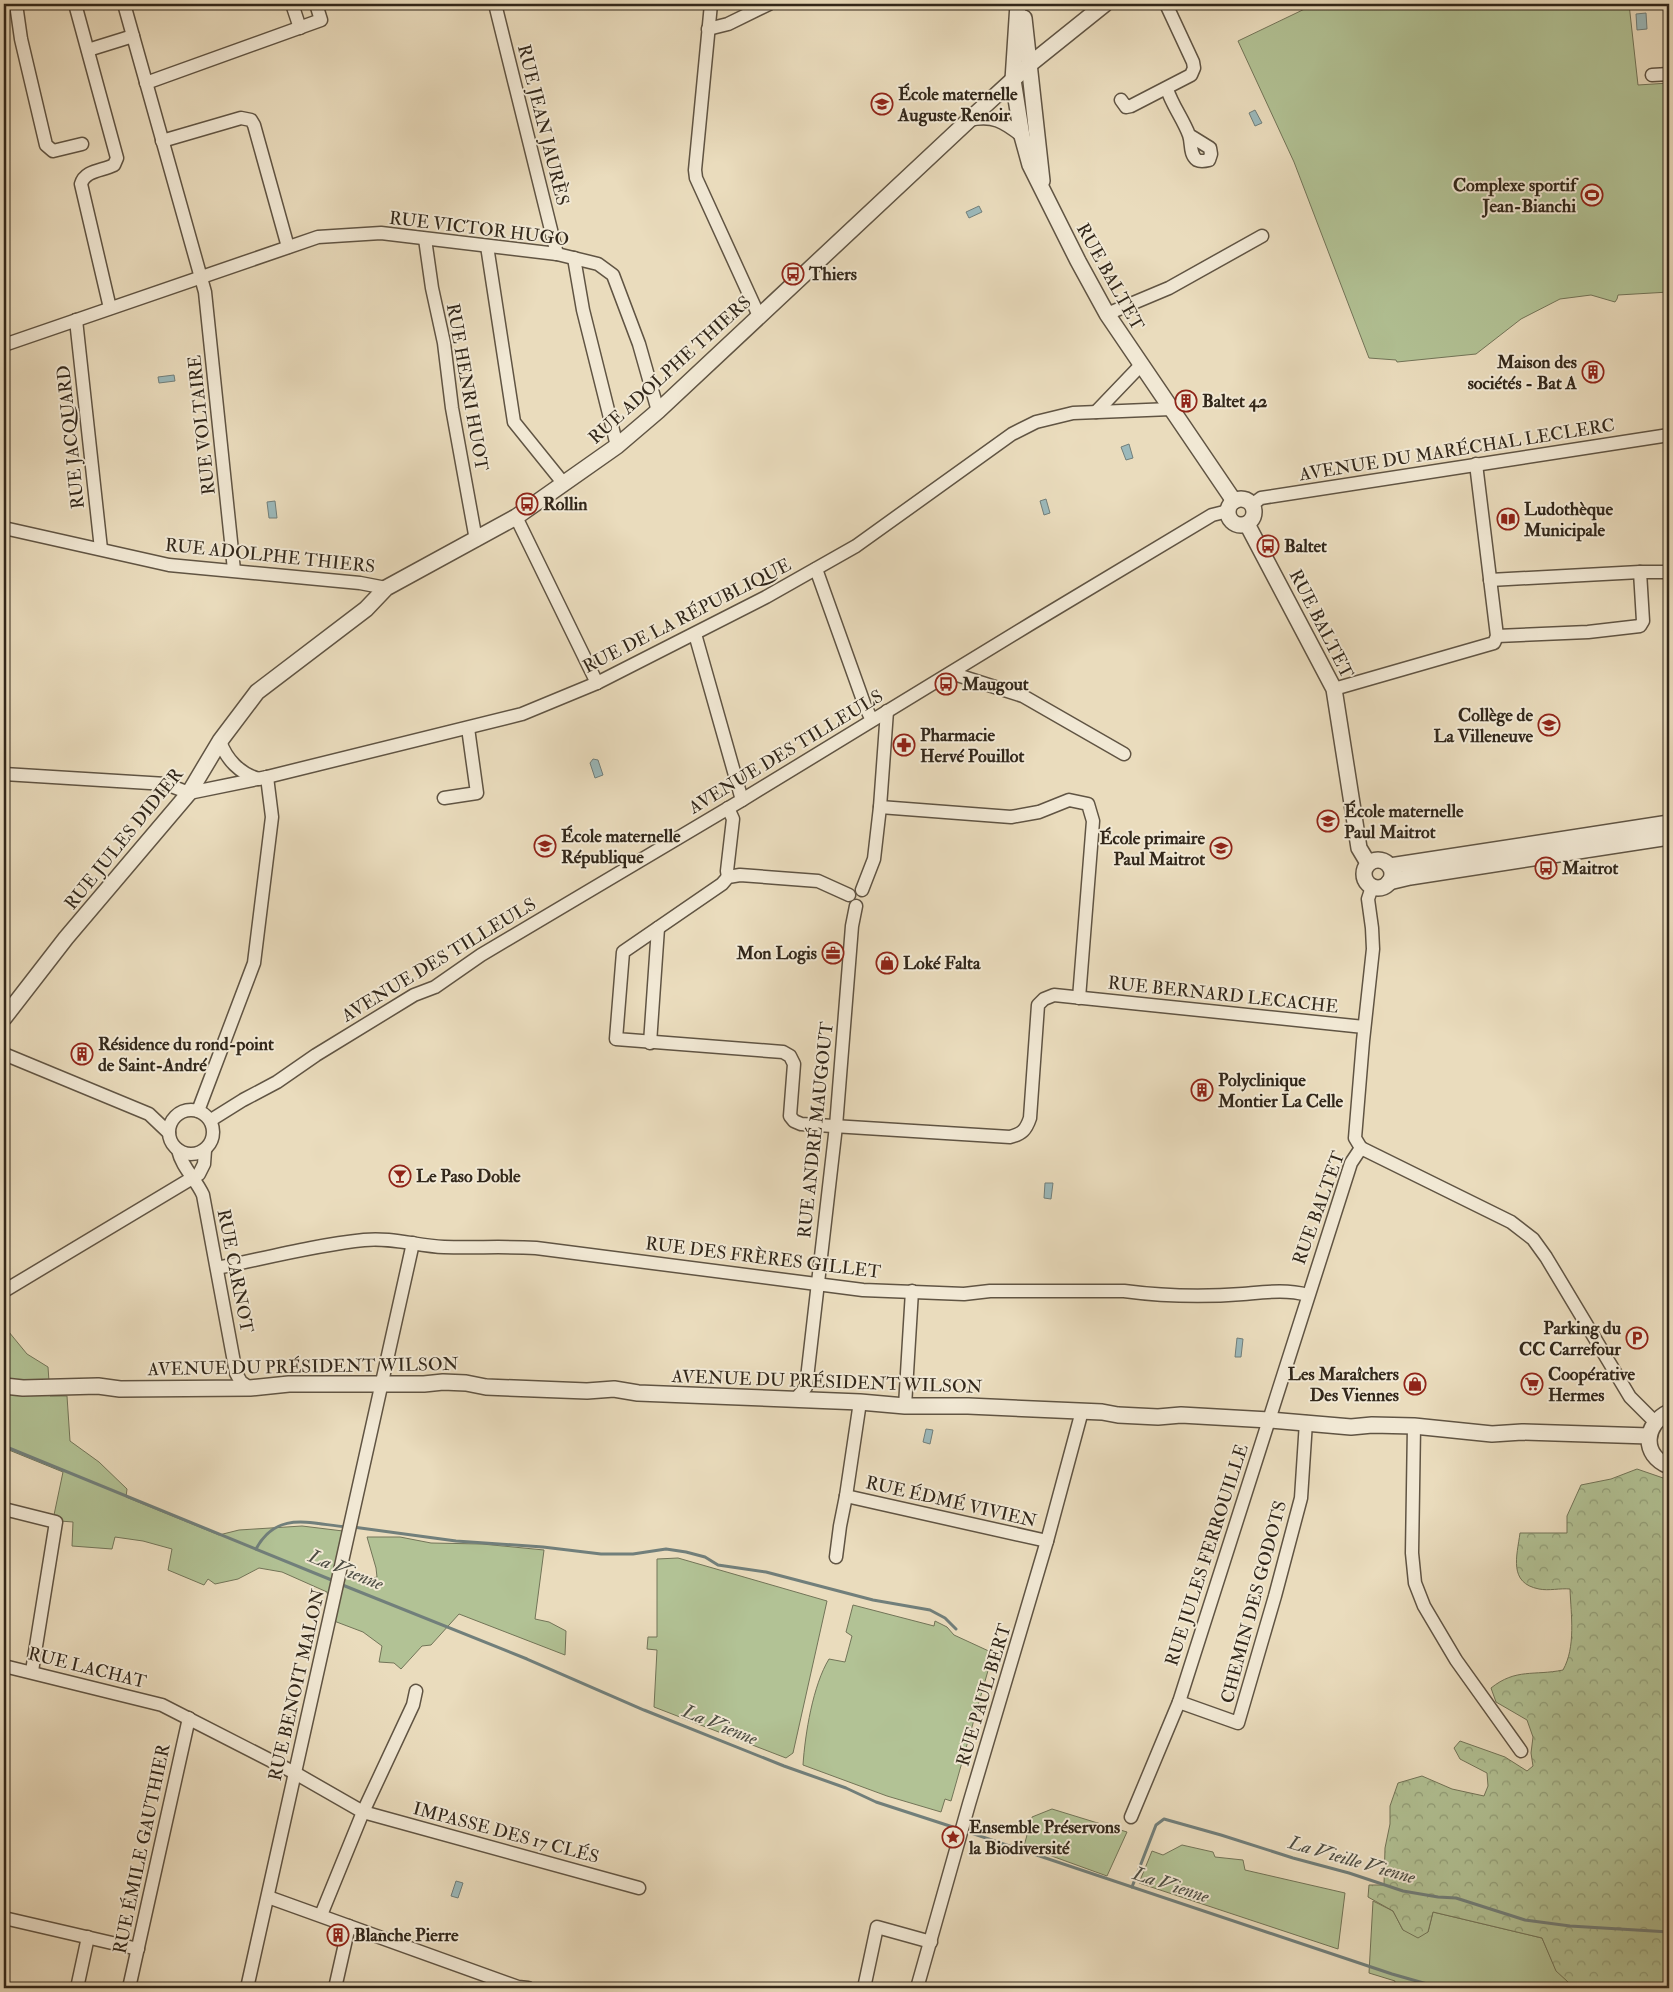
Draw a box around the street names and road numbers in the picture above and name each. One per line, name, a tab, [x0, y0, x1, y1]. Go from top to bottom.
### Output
street label: RUE JEAN JAURÈS	[512, 42, 574, 208]
street label: RUE VICTOR HUGO	[388, 207, 570, 251]
street label: RUE BALTET	[1071, 219, 1149, 335]
street label: RUE ADOLPHE THIERS	[584, 291, 756, 449]
street label: RUE HENRI HUOT	[441, 301, 493, 473]
street label: RUE VOLTAIRE	[183, 354, 221, 496]
street label: RUE JACQUARD	[52, 364, 90, 510]
street label: AVENUE DU MARÉCHAL LECLERC	[1297, 414, 1616, 486]
street label: RUE ADOLPHE THIERS	[164, 534, 376, 578]
street label: RUE DE LA RÉPUBLIQUE	[579, 553, 795, 679]
street label: RUE BALTET	[1284, 566, 1359, 683]
street label: AVENUE DES TILLEULS	[684, 685, 888, 820]
street label: RUE JULES DIDIER	[60, 763, 189, 915]
street label: AVENUE DES TILLEULS	[337, 893, 541, 1028]
street label: RUE BERNARD LECACHE	[1107, 971, 1339, 1019]
street label: RUE ANDRÉ MAUGOUT	[793, 1020, 839, 1239]
street label: RUE BALTET	[1288, 1148, 1350, 1268]
street label: RUE CARNOT	[212, 1207, 258, 1335]
street label: RUE DES FRÈRES GILLET	[644, 1232, 883, 1284]
street label: AVENUE DU PRÉSIDENT WILSON	[146, 1353, 459, 1381]
street label: AVENUE DU PRÉSIDENT WILSON	[670, 1365, 983, 1399]
street label: RUE JULES FERROUILLE	[1160, 1441, 1254, 1669]
street label: RUE ÉDMÉ VIVIEN	[863, 1471, 1039, 1533]
street label: CHEMIN DES GODOTS	[1216, 1498, 1292, 1706]
street label: RUE BENOIT MALON	[264, 1587, 330, 1783]
street label: RUE PAUL BERT	[951, 1620, 1017, 1769]
street label: RUE LACHAT	[26, 1642, 149, 1694]
street label: RUE ÉMILE GAUTHIER	[108, 1741, 176, 1956]
street label: IMPASSE DES 17 CLÉS	[410, 1797, 602, 1869]

